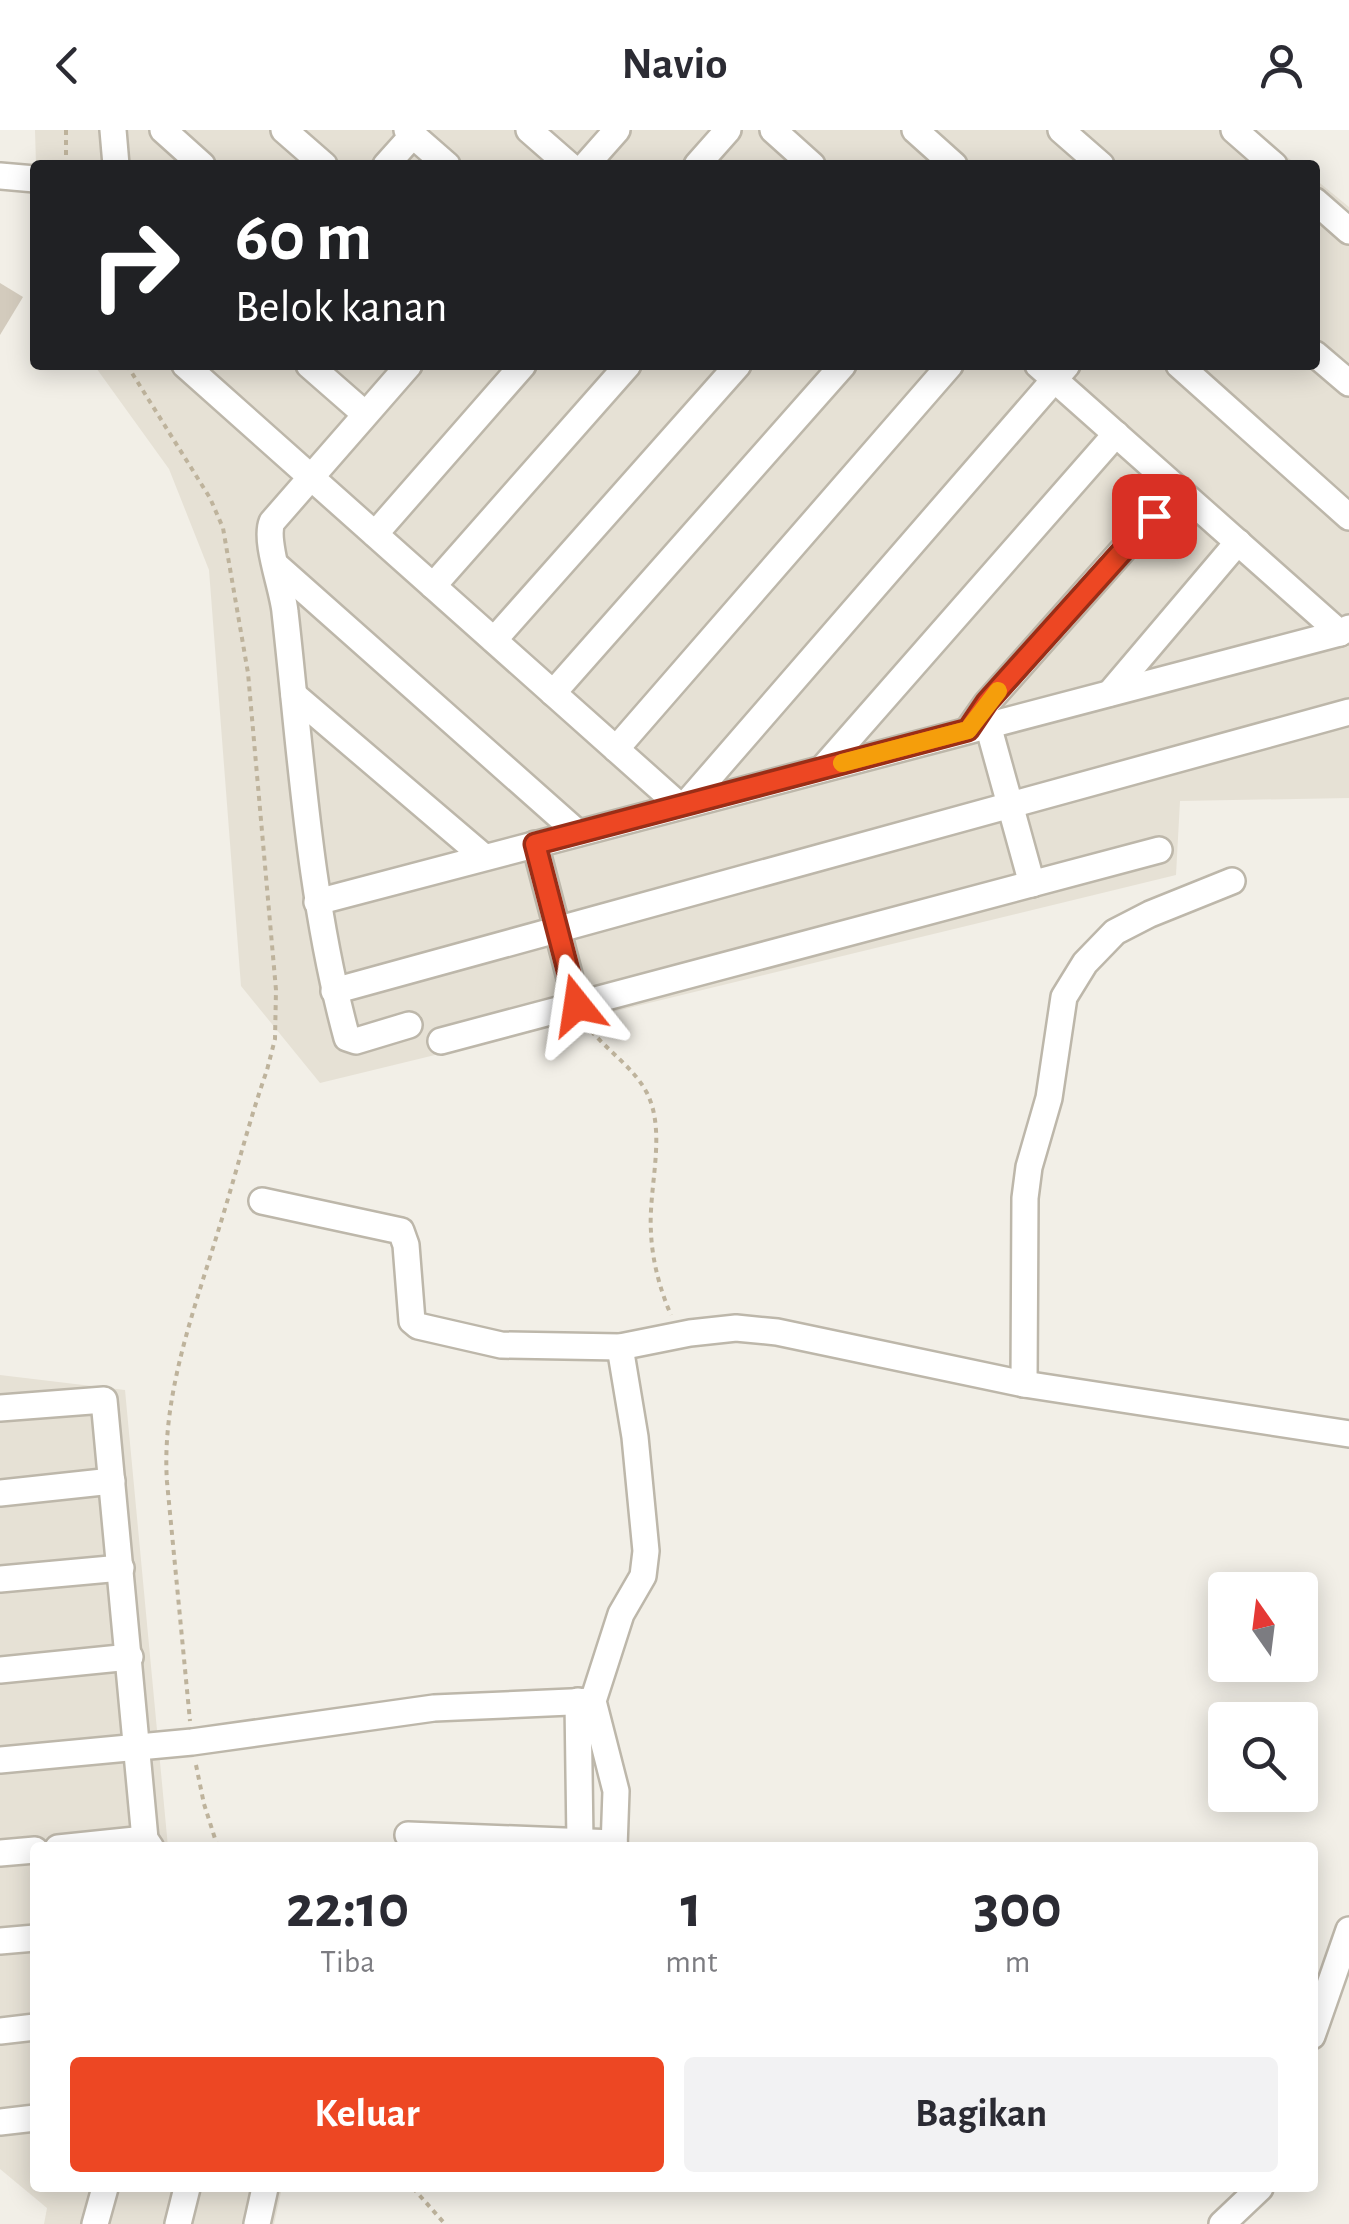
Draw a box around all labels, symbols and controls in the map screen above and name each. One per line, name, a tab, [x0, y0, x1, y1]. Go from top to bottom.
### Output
icon: back	[40, 38, 95, 93]
icon: person	[1254, 38, 1309, 93]
text: Navio	[622, 42, 727, 87]
icon: right	[70, 200, 200, 330]
text: 60 m	[235, 203, 372, 273]
text: Belok kanan	[235, 285, 447, 330]
pin	[1112, 474, 1197, 559]
icon: arrive	[1127, 489, 1182, 544]
position arrow	[525, 953, 629, 1057]
north arrow	[1208, 1572, 1318, 1682]
map controls	[1208, 1572, 1318, 1812]
button: search	[1208, 1702, 1318, 1812]
text: 22:10	[286, 1878, 409, 1938]
text: 1	[681, 1878, 702, 1938]
text: 300	[973, 1878, 1062, 1938]
text: Tiba	[320, 1946, 375, 1978]
text: mnt	[665, 1946, 717, 1978]
text: m	[1005, 1946, 1030, 1978]
button: Keluar	[70, 2057, 664, 2172]
button: Bagikan	[684, 2057, 1278, 2172]

